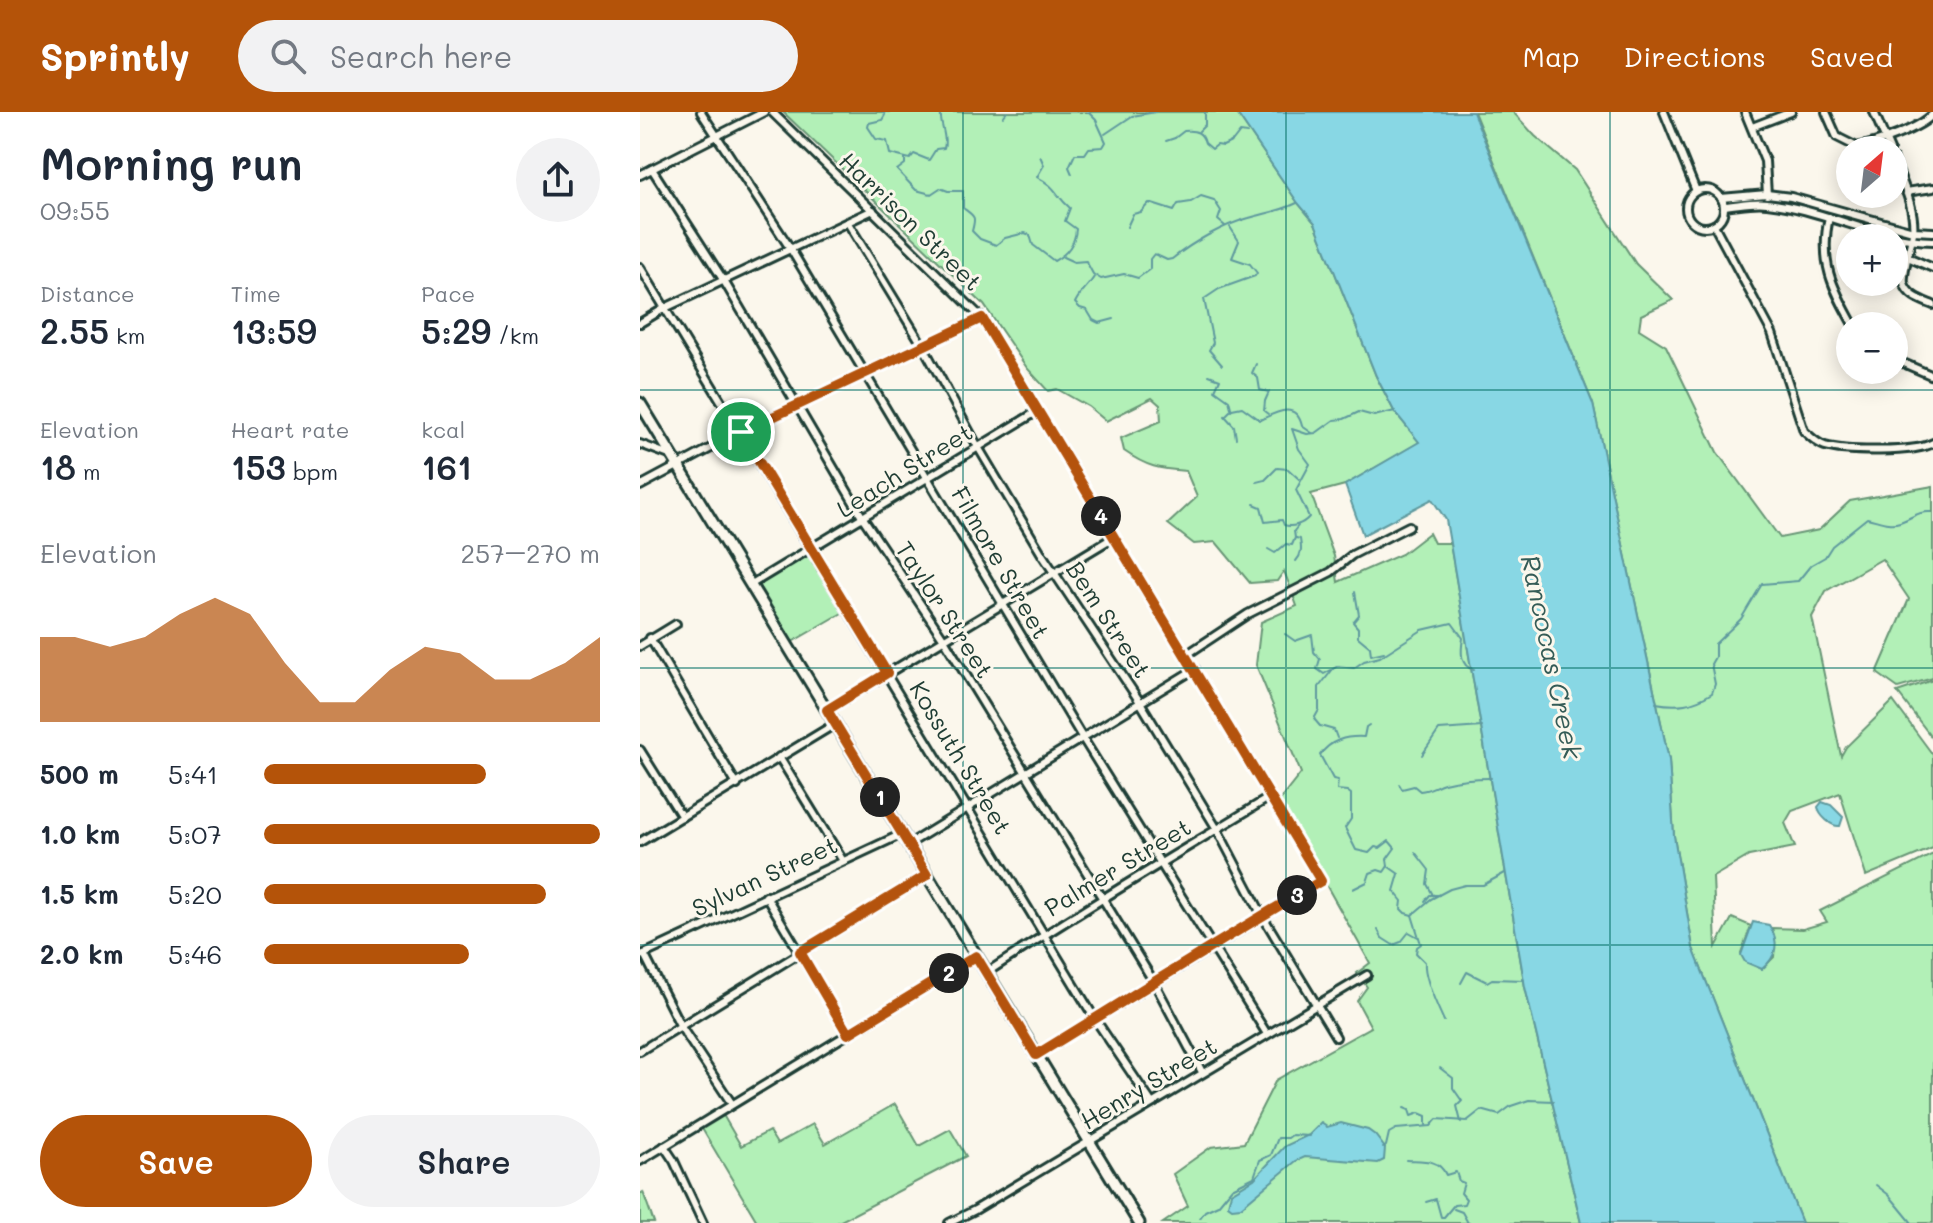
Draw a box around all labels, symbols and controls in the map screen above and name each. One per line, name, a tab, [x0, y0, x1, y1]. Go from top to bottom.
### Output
search box	[238, 20, 798, 92]
text: Sprintly	[40, 31, 190, 81]
icon: search	[266, 34, 310, 78]
text: Search here	[330, 36, 512, 76]
text: Map	[1523, 38, 1580, 74]
text: Directions	[1624, 38, 1766, 74]
text: Saved	[1810, 38, 1893, 74]
text: Morning run	[40, 134, 303, 191]
north arrow	[1836, 136, 1908, 208]
map controls	[1836, 136, 1908, 384]
button: share	[516, 138, 600, 222]
street label: Harrison Street	[833, 145, 989, 297]
text: 09:55	[40, 193, 110, 227]
button: +	[1836, 224, 1908, 296]
text: Distance	[40, 279, 135, 308]
text: Time	[231, 279, 281, 308]
text: Pace	[421, 279, 475, 308]
text: 2.55	[40, 308, 109, 353]
text: 13:59	[231, 308, 317, 353]
text: 5:29	[421, 308, 491, 353]
button: −	[1836, 312, 1908, 384]
text: km	[109, 321, 145, 350]
text: /km	[491, 321, 539, 350]
pin	[707, 398, 775, 466]
icon: arrive	[719, 410, 763, 454]
text: Elevation	[40, 415, 139, 444]
text: Heart rate	[231, 415, 349, 444]
text: kcal	[421, 415, 465, 444]
street label: Leach Street	[831, 416, 978, 524]
text: 18	[40, 444, 76, 489]
text: 153	[231, 444, 286, 489]
text: 161	[421, 444, 472, 489]
text: m	[76, 457, 101, 486]
text: bpm	[286, 457, 338, 486]
street label: Filmore Street	[945, 480, 1058, 644]
pin: 4	[1081, 496, 1121, 536]
text: 4	[1094, 501, 1108, 530]
street label: Taylor Street	[889, 535, 1001, 684]
text: Elevation	[40, 536, 157, 570]
text: 257–270 m	[461, 536, 600, 570]
water label: Rancocas Creek	[1514, 552, 1590, 763]
street label: Bem Street	[1060, 555, 1158, 683]
street label: Kossuth Street	[903, 675, 1019, 840]
text: 500 m	[40, 757, 119, 791]
text: 5:41	[168, 757, 218, 791]
pin: 1	[860, 777, 900, 817]
text: 1	[875, 782, 885, 811]
street label: Palmer Street	[1038, 811, 1196, 923]
text: 1.0 km	[40, 817, 120, 851]
text: 5:07	[168, 817, 222, 851]
street label: Sylvan Street	[687, 828, 842, 923]
pin: 3	[1277, 875, 1317, 915]
text: 1.5 km	[40, 877, 119, 911]
text: 5:20	[168, 877, 222, 911]
text: 3	[1290, 880, 1304, 909]
text: 2.0 km	[40, 937, 123, 971]
text: 5:46	[168, 937, 222, 971]
pin: 2	[929, 953, 969, 993]
text: 2	[943, 958, 955, 987]
street label: Henry Street	[1074, 1030, 1222, 1136]
button: Save	[40, 1115, 312, 1207]
button: Share	[328, 1115, 600, 1207]

